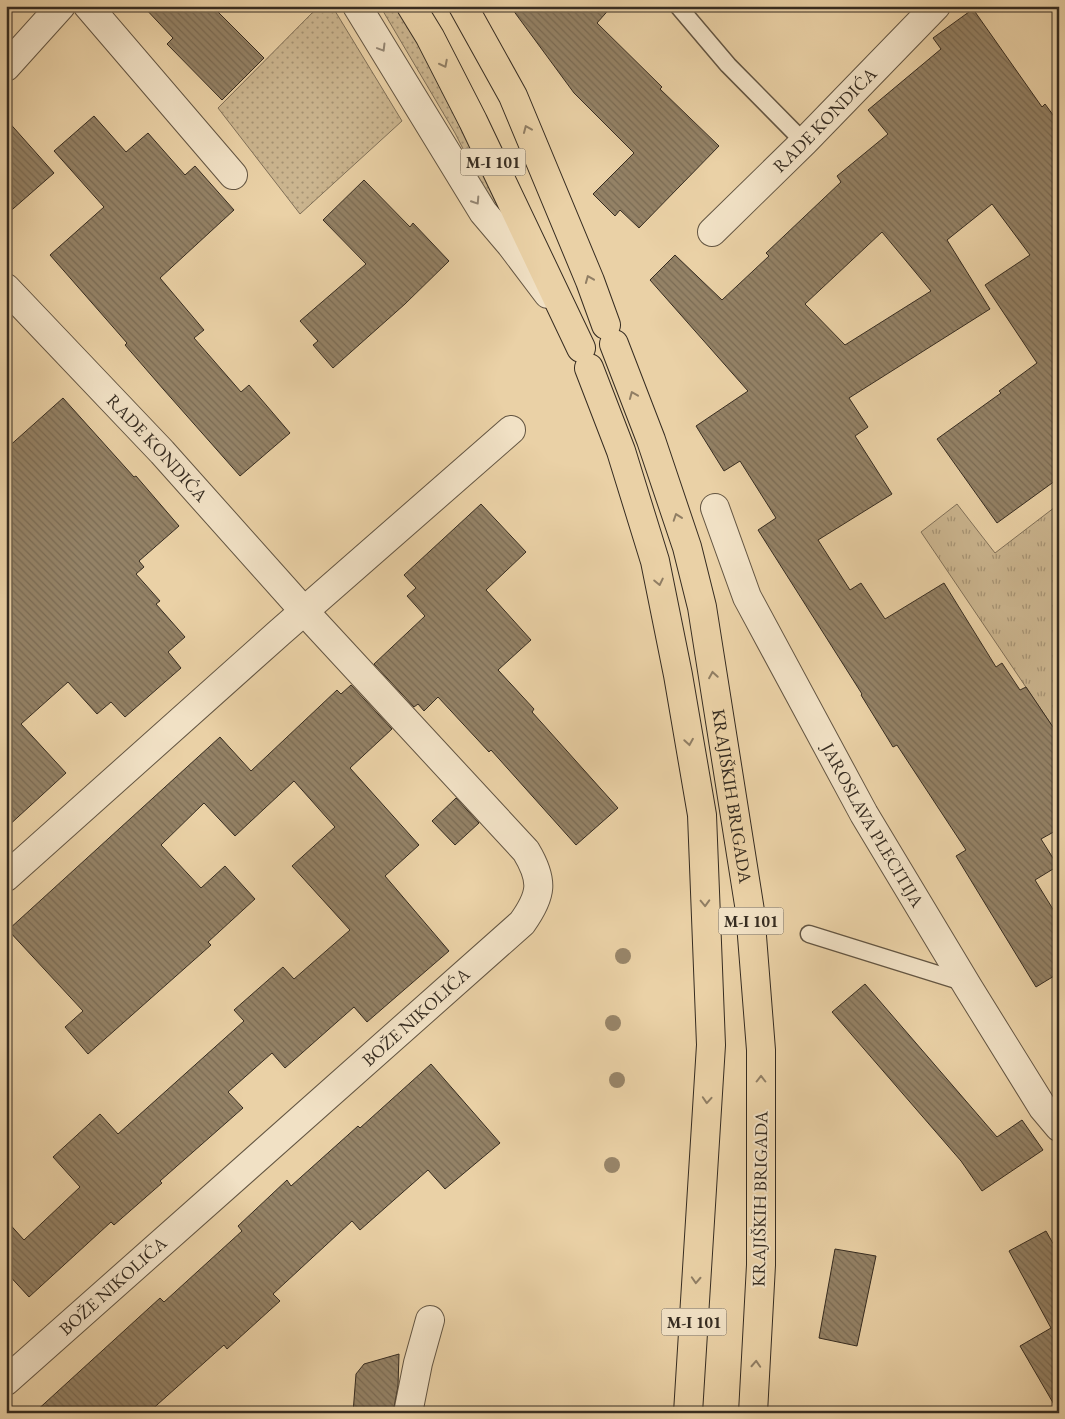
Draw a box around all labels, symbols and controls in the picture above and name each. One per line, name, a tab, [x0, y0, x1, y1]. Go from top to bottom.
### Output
one-way arrow	[376, 42, 386, 51]
one-way arrow	[438, 58, 448, 67]
street label: RADE KONDIĆA	[768, 62, 882, 177]
one-way arrow	[523, 125, 533, 134]
road number: M-I 101	[460, 148, 526, 176]
one-way arrow	[470, 196, 480, 205]
one-way arrow	[585, 275, 595, 284]
street label: RADE KONDIĆA	[102, 389, 213, 507]
one-way arrow	[629, 391, 639, 399]
one-way arrow	[673, 513, 683, 522]
one-way arrow	[653, 578, 664, 586]
one-way arrow	[708, 671, 719, 679]
street label: KRAJIŠKIH BRIGADA	[707, 707, 758, 885]
one-way arrow	[684, 737, 694, 746]
street label: JAROSLAVA PLECITIJA	[816, 737, 930, 912]
one-way arrow	[700, 900, 710, 907]
road number: M-I 101	[718, 908, 784, 934]
street label: BOŽE NIKOLIĆA	[357, 962, 475, 1071]
one-way arrow	[756, 1075, 766, 1082]
one-way arrow	[702, 1097, 713, 1105]
street label: KRAJIŠKIH BRIGADA	[746, 1110, 773, 1287]
street label: BOŽE NIKOLIĆA	[54, 1231, 172, 1340]
one-way arrow	[691, 1276, 702, 1284]
road number: M-I 101	[662, 1308, 726, 1335]
one-way arrow	[750, 1360, 761, 1368]

